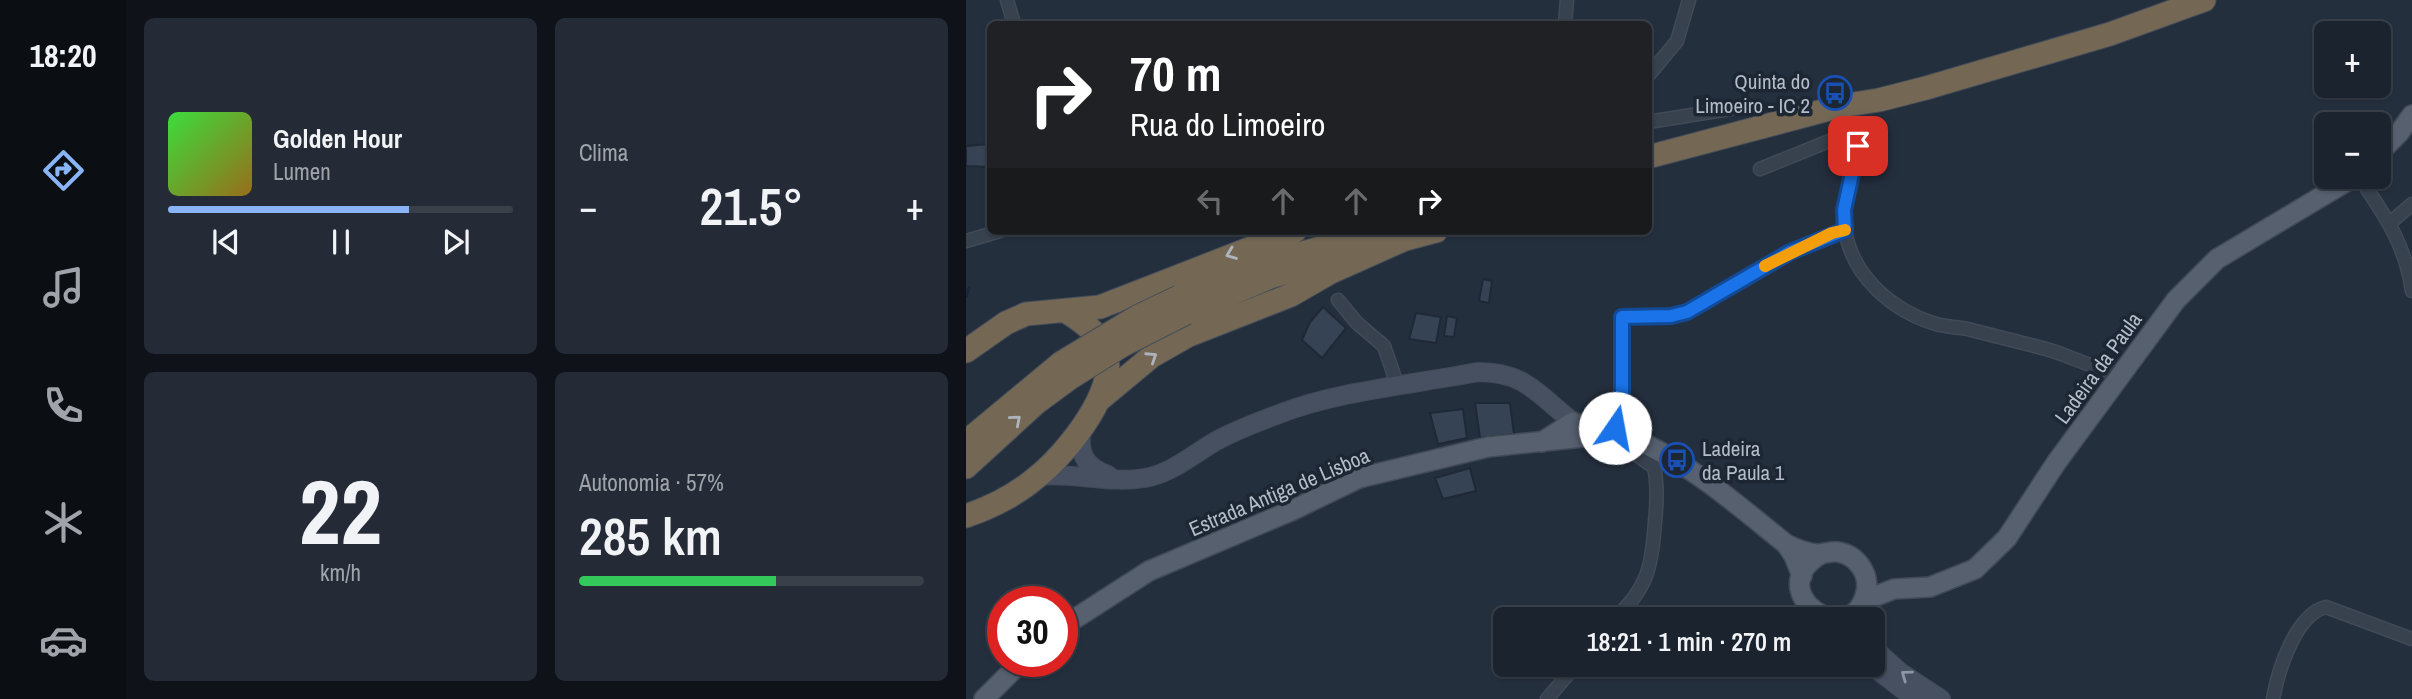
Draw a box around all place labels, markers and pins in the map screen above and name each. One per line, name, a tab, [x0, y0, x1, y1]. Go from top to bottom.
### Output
place label: Quinta do Limoeiro - IC 2	[1695, 67, 1810, 120]
bus stop icon: Quinta do Limoeiro - IC 2	[1816, 74, 1854, 112]
pin	[1828, 116, 1888, 176]
place label: Ladeira da Paula 1	[1702, 434, 1785, 487]
bus stop icon: Ladeira da Paula 1	[1658, 441, 1696, 479]

